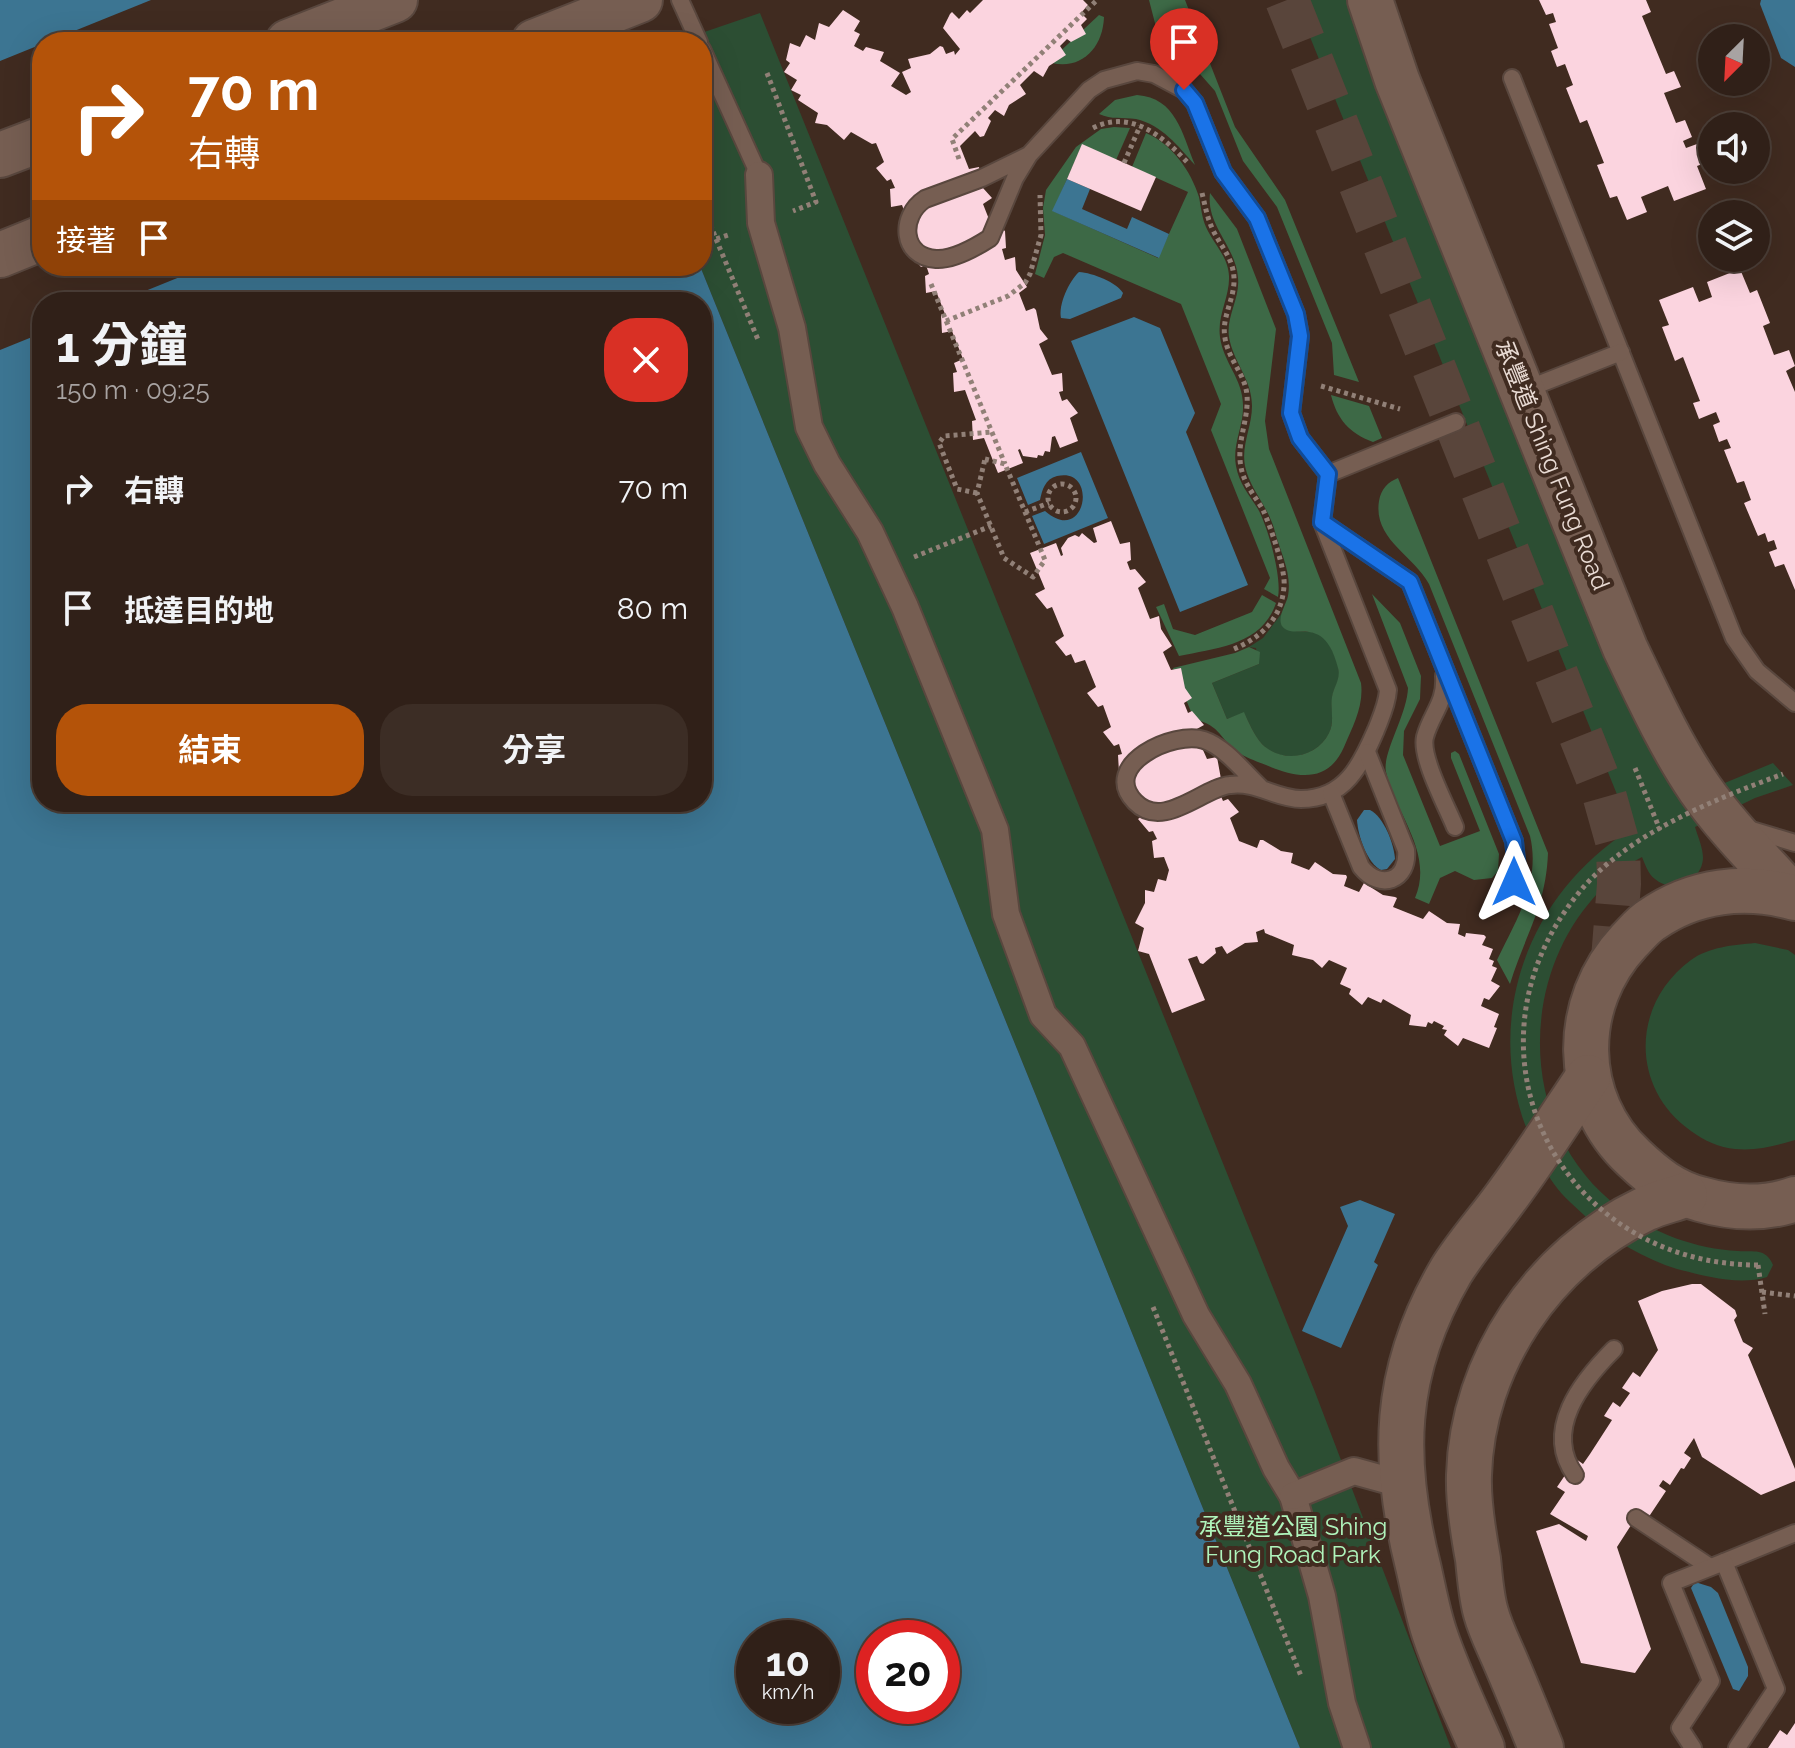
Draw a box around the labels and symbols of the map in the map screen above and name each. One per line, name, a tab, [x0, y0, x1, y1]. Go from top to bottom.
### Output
pin	[1150, 8, 1218, 90]
north arrow	[1698, 24, 1770, 96]
street label: 承豐道 Shing Fung Road	[1489, 336, 1616, 594]
position arrow	[1472, 840, 1556, 924]
park label: 承豐道公園 Shing Fung Road Park	[1199, 1512, 1387, 1569]
speed limit sign: 20	[856, 1620, 960, 1724]

